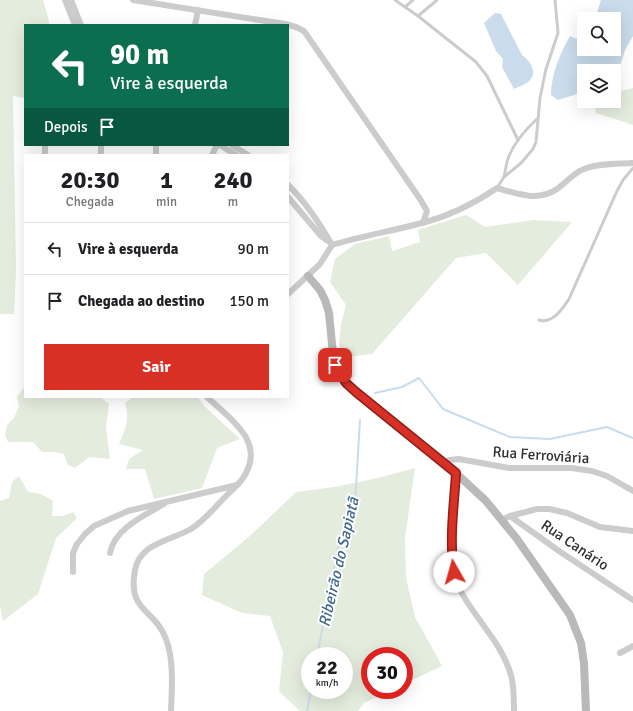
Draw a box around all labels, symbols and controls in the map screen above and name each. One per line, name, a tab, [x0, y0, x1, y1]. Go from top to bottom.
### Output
map controls	[577, 12, 621, 108]
button: search	[577, 12, 621, 56]
text: 90 m	[110, 38, 169, 72]
icon: left	[44, 40, 96, 92]
button: layers	[577, 64, 621, 108]
text: Vire à esquerda	[110, 72, 228, 94]
icon: arrive	[96, 116, 118, 138]
text: Depois	[44, 118, 88, 136]
text: 20:30	[61, 165, 119, 195]
text: 1	[160, 165, 173, 195]
text: 240	[214, 165, 252, 195]
text: Chegada	[66, 194, 114, 210]
text: min	[156, 194, 177, 210]
text: m	[228, 194, 238, 210]
icon: left	[44, 238, 66, 260]
text: Vire à esquerda	[78, 240, 178, 258]
text: 90 m	[238, 240, 269, 258]
icon: arrive	[44, 290, 66, 312]
text: Chegada ao destino	[78, 292, 205, 310]
text: 150 m	[229, 292, 269, 310]
button: Sair	[44, 344, 269, 390]
pin	[318, 348, 352, 382]
icon: arrive	[324, 354, 346, 376]
street label: Rua Ferroviária	[492, 443, 590, 467]
water label: Ribeirão do Sapiatã	[314, 494, 364, 629]
street label: Rua Canário	[538, 516, 612, 574]
position arrow	[433, 551, 475, 593]
speed limit sign: 30	[361, 647, 413, 699]
text: 22	[316, 655, 338, 680]
text: km/h	[316, 677, 338, 689]

